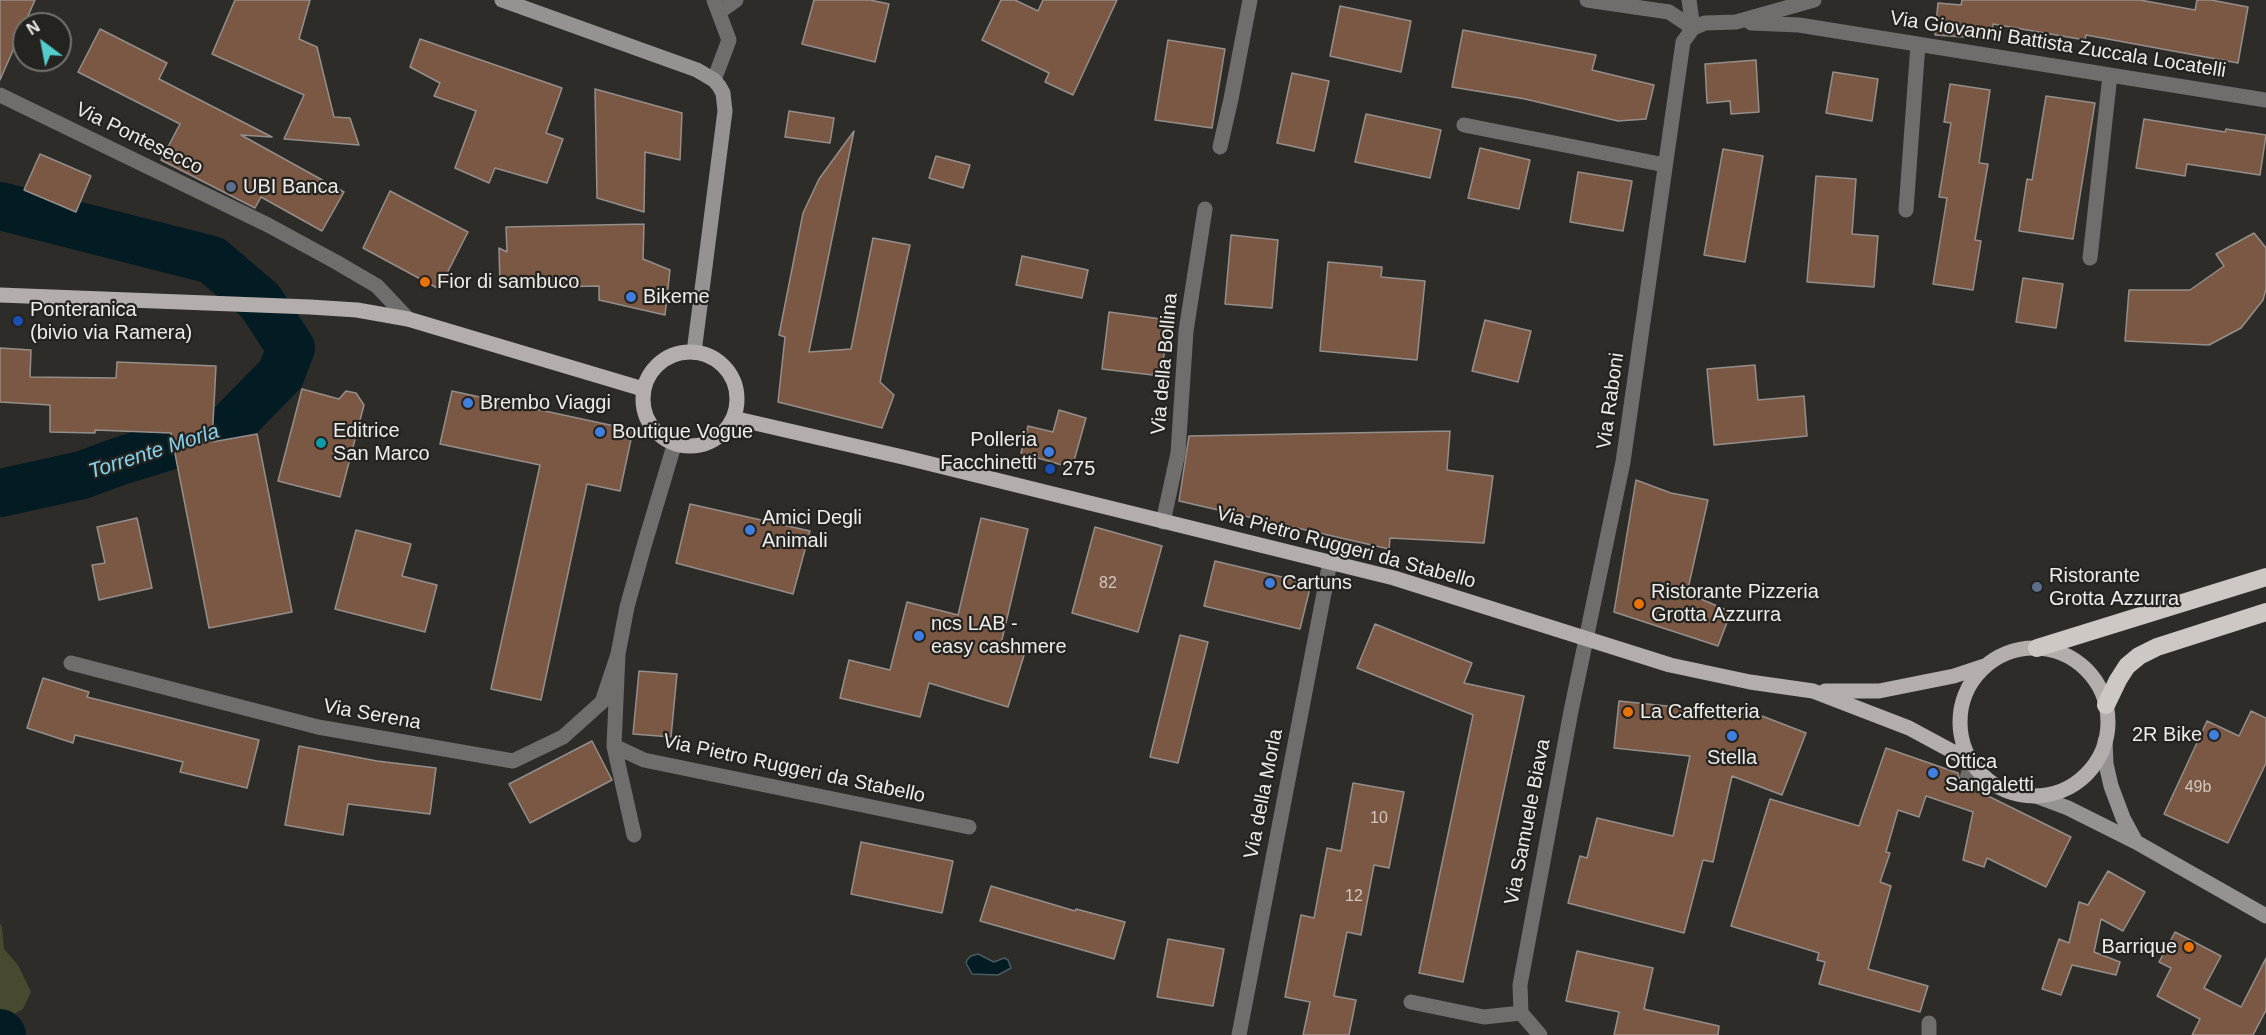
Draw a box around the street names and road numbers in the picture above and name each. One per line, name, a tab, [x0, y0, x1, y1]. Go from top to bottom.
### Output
street label: Via Giovanni Battista Zuccala Locatelli	[1888, 7, 2228, 83]
street label: Via Pontesecco	[71, 98, 207, 180]
street label: Via della Bollina	[1147, 292, 1183, 436]
street label: Via Raboni	[1592, 351, 1630, 451]
street label: Via Pietro Ruggeri da Stabello	[1214, 502, 1478, 594]
street label: Via Serena	[321, 695, 423, 735]
street label: Via della Morla	[1240, 727, 1288, 861]
street label: Via Pietro Ruggeri da Stabello	[661, 729, 927, 809]
street label: Via Samuele Biava	[1500, 737, 1556, 907]

